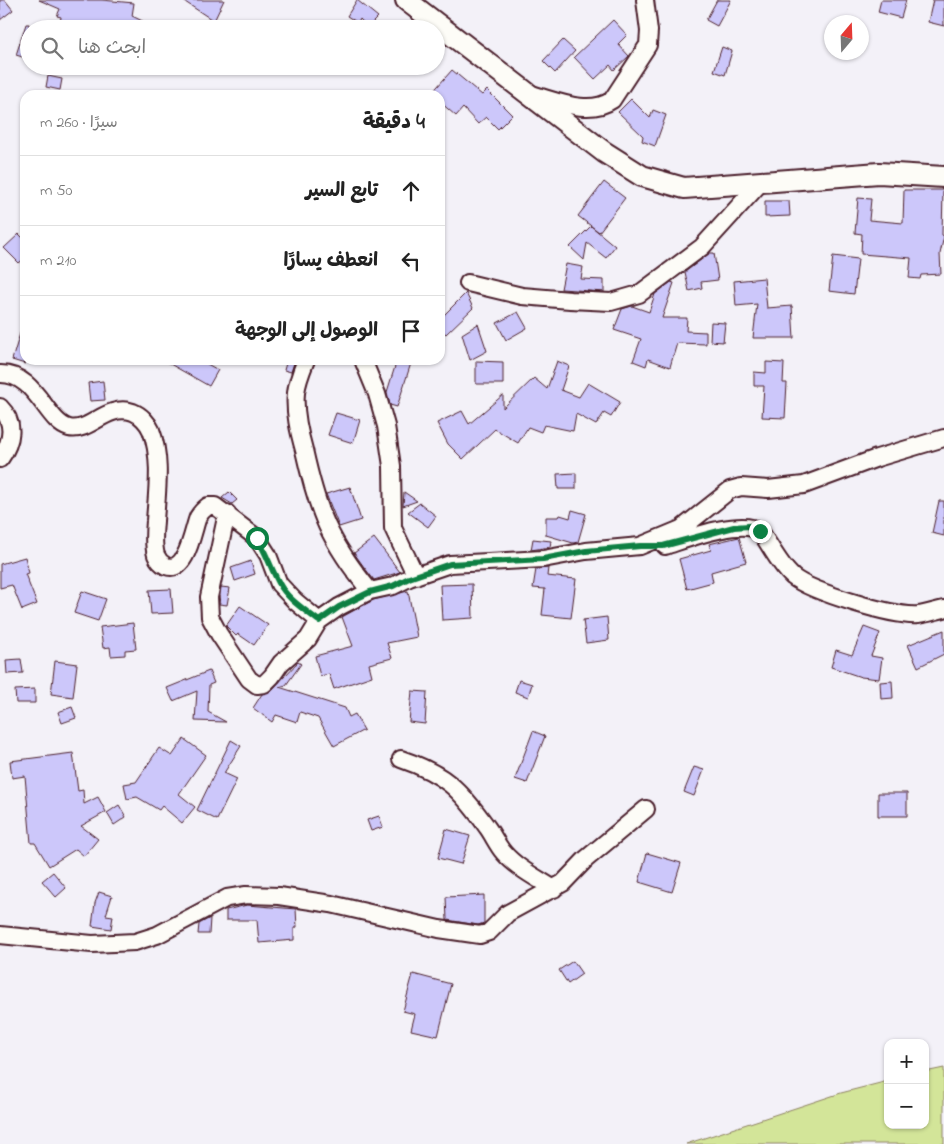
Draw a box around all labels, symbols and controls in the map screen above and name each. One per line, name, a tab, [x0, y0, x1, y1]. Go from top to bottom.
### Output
north arrow	[824, 15, 869, 60]
search box	[20, 20, 445, 75]
icon: search	[38, 34, 66, 62]
text: ابحث هنا	[78, 35, 146, 62]
text: 4 دقيقة	[363, 108, 425, 138]
text: سيرًا · 260 m	[40, 111, 118, 135]
icon: ahead	[397, 177, 425, 205]
text: تابع السير	[306, 178, 378, 205]
text: 50 m	[40, 179, 73, 203]
icon: left	[397, 247, 425, 275]
text: انعطف يسارًا	[283, 248, 378, 275]
text: 210 m	[40, 249, 76, 273]
icon: arrive	[397, 317, 425, 345]
text: الوصول إلى الوجهة	[235, 318, 378, 345]
route end	[749, 520, 772, 543]
route start	[246, 527, 269, 550]
map controls	[884, 1039, 929, 1129]
button: +	[884, 1039, 929, 1084]
button: −	[884, 1084, 929, 1129]

